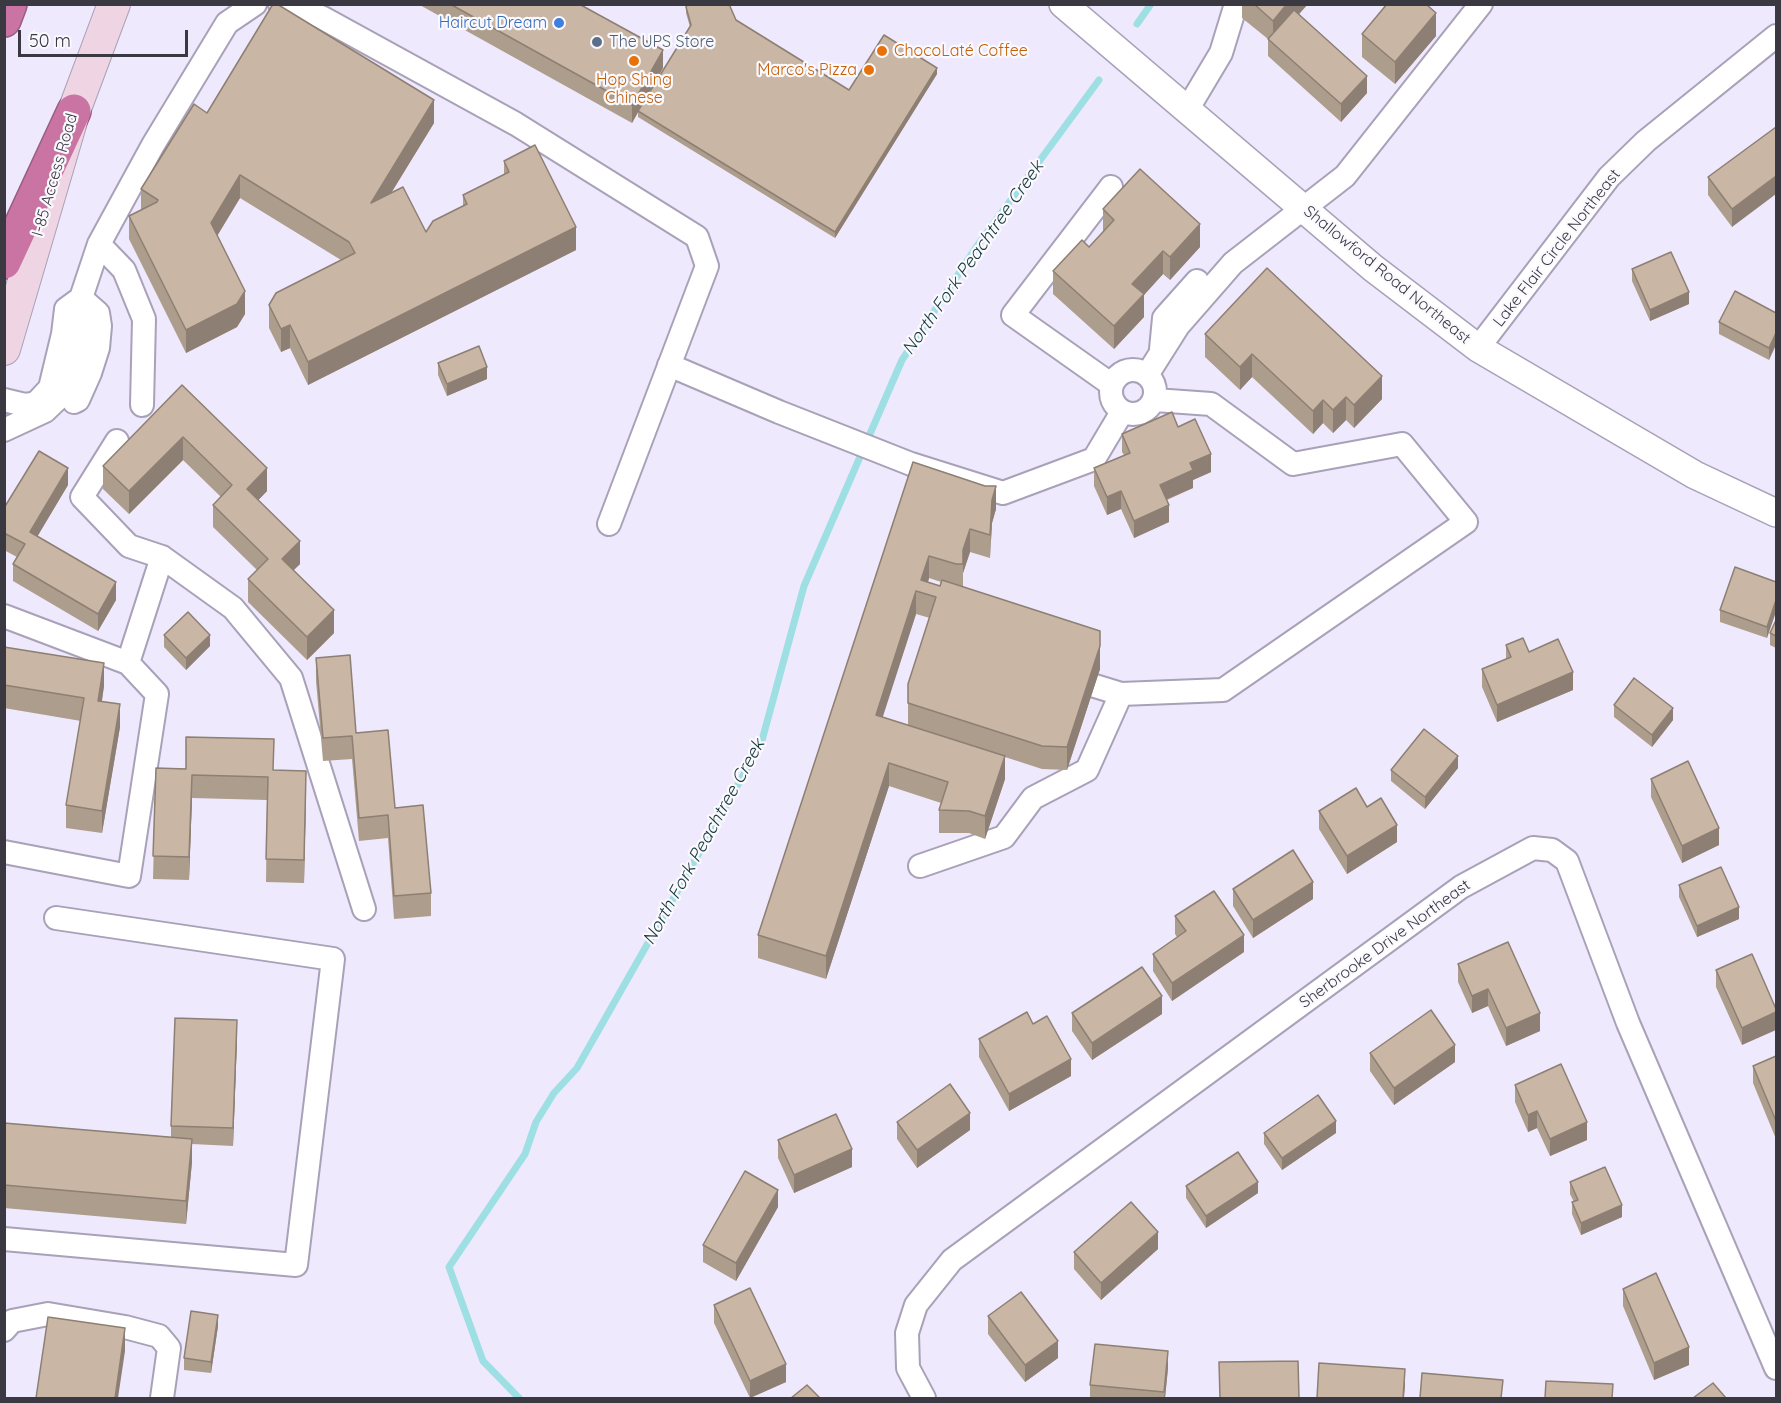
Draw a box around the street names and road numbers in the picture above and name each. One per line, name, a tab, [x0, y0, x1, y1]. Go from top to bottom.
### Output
street label: I-85 Access Road	[28, 111, 82, 239]
street label: Lake Flair Circle Northeast	[1489, 165, 1625, 331]
street label: Shallowford Road Northeast	[1300, 202, 1474, 348]
street label: Sherbrooke Drive Northeast	[1296, 876, 1474, 1012]

